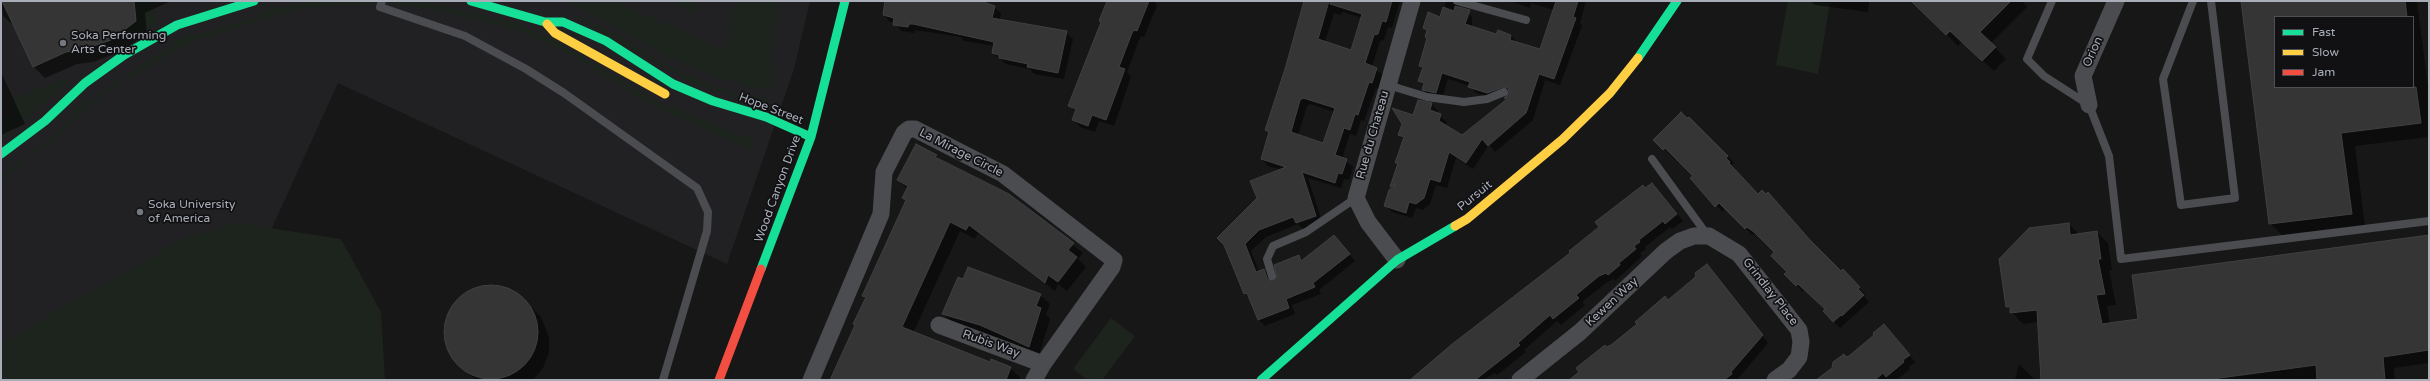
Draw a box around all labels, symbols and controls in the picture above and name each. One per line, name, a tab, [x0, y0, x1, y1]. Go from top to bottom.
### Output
legend	[2274, 16, 2414, 88]
text: Fast	[2312, 25, 2335, 39]
place label: Soka Performing Arts Center	[71, 29, 166, 57]
street label: Orion	[2080, 35, 2106, 69]
marker: Soka Performing Arts Center	[58, 38, 68, 48]
text: Slow	[2312, 45, 2339, 59]
text: Jam	[2312, 65, 2335, 79]
street label: Rue du Chateau	[1353, 89, 1393, 181]
street label: Hope Street	[737, 90, 805, 128]
street label: La Mirage Circle	[917, 126, 1005, 180]
street label: Wood Canyon Drive	[752, 134, 804, 244]
street label: Pursuit	[1455, 178, 1495, 214]
place label: Soka University of America	[148, 198, 236, 226]
marker: Soka University of America	[135, 207, 145, 217]
street label: Grindlay Place	[1739, 255, 1801, 329]
street label: Kewen Way	[1583, 274, 1641, 330]
street label: Rubis Way	[960, 327, 1022, 361]

